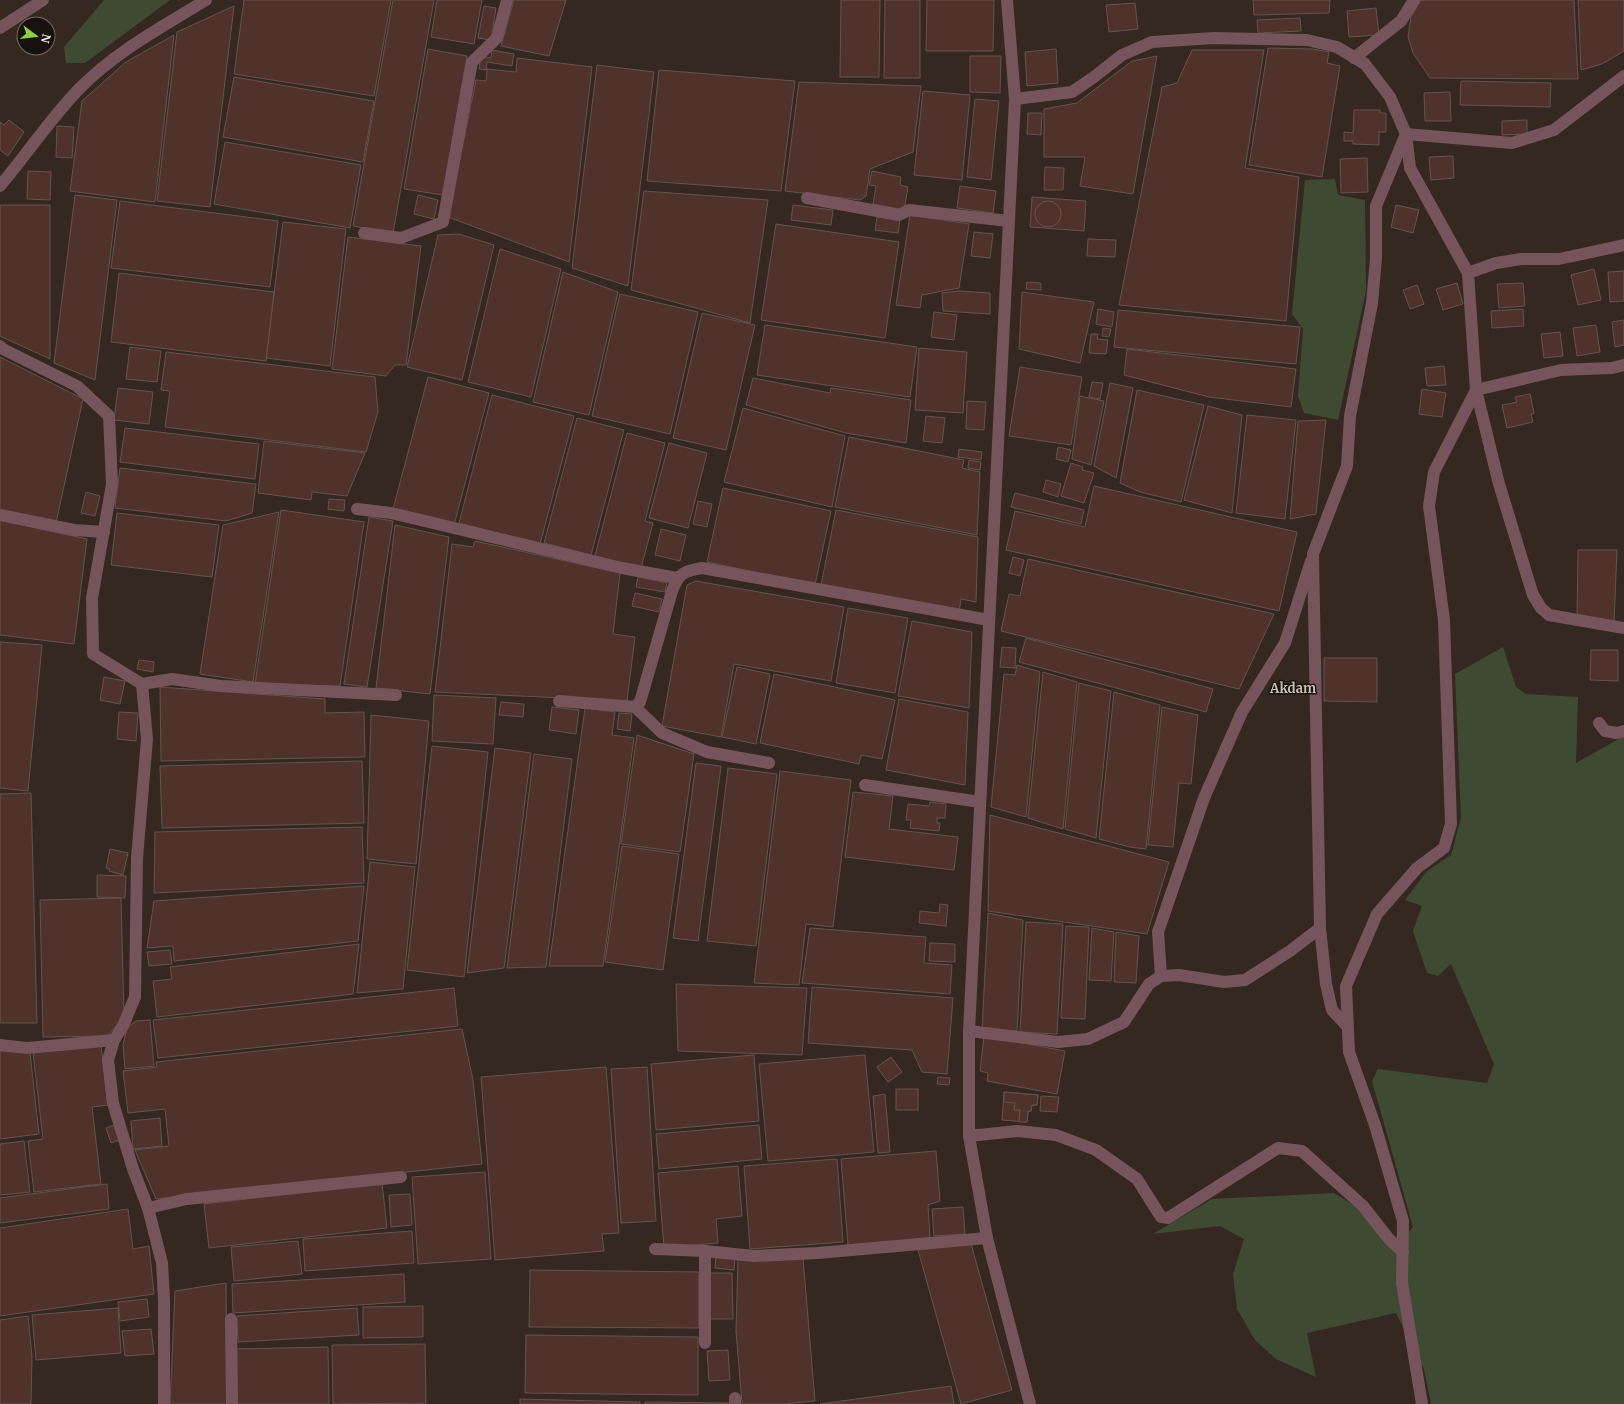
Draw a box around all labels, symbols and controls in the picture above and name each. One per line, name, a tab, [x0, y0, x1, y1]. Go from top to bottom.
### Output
north arrow	[16, 16, 56, 56]
text: N	[38, 33, 54, 45]
district label: Akdam	[1269, 680, 1316, 697]

